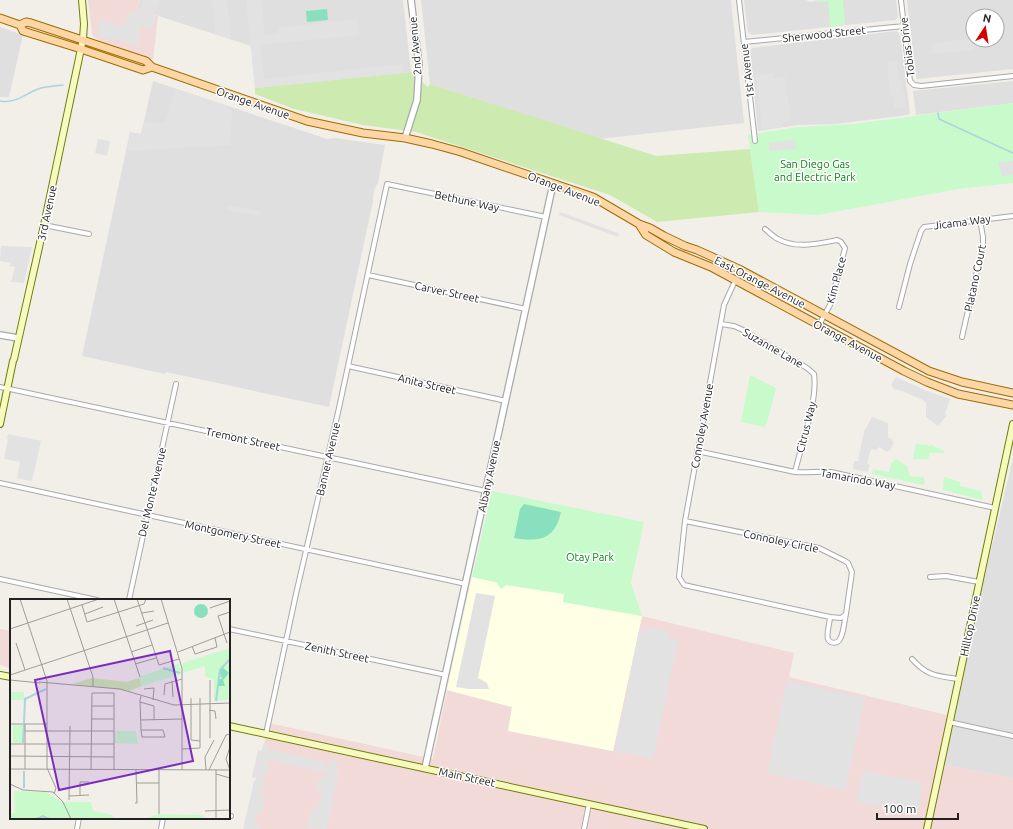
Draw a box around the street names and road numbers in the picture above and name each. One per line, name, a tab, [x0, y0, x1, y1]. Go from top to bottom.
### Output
street label: 2nd Avenue	[406, 16, 424, 76]
street label: Tobias Drive	[897, 16, 917, 78]
street label: Sherwood Street	[782, 24, 867, 44]
street label: 1st Avenue	[738, 43, 756, 99]
street label: Orange Avenue	[215, 85, 291, 121]
street label: Orange Avenue	[526, 170, 602, 208]
street label: 3rd Avenue	[35, 184, 59, 242]
street label: Bethune Way	[434, 188, 501, 214]
street label: Jicama Way	[933, 212, 992, 231]
street label: Platano Court	[962, 243, 988, 313]
street label: East Orange Avenue	[713, 254, 807, 310]
street label: Kim Place	[824, 255, 848, 305]
street label: Carver Street	[414, 279, 481, 305]
street label: Orange Avenue	[811, 318, 885, 364]
street label: Suzanne Lane	[741, 326, 805, 370]
street label: Anita Street	[397, 371, 458, 397]
street label: Connoley Avenue	[689, 383, 715, 469]
street label: Citrus Way	[794, 399, 818, 454]
street label: Banner Avenue	[314, 421, 342, 497]
street label: Tremont Street	[205, 425, 282, 453]
street label: Albany Avenue	[476, 439, 502, 513]
street label: Del Monte Avenue	[136, 446, 168, 538]
street label: Tamarindo Way	[820, 467, 897, 492]
street label: Montgomery Street	[184, 518, 283, 550]
street label: Connoley Circle	[742, 527, 820, 555]
street label: Hilltop Drive	[958, 595, 982, 657]
street label: Zenith Street	[304, 639, 371, 665]
street label: Main Street	[438, 765, 497, 789]

